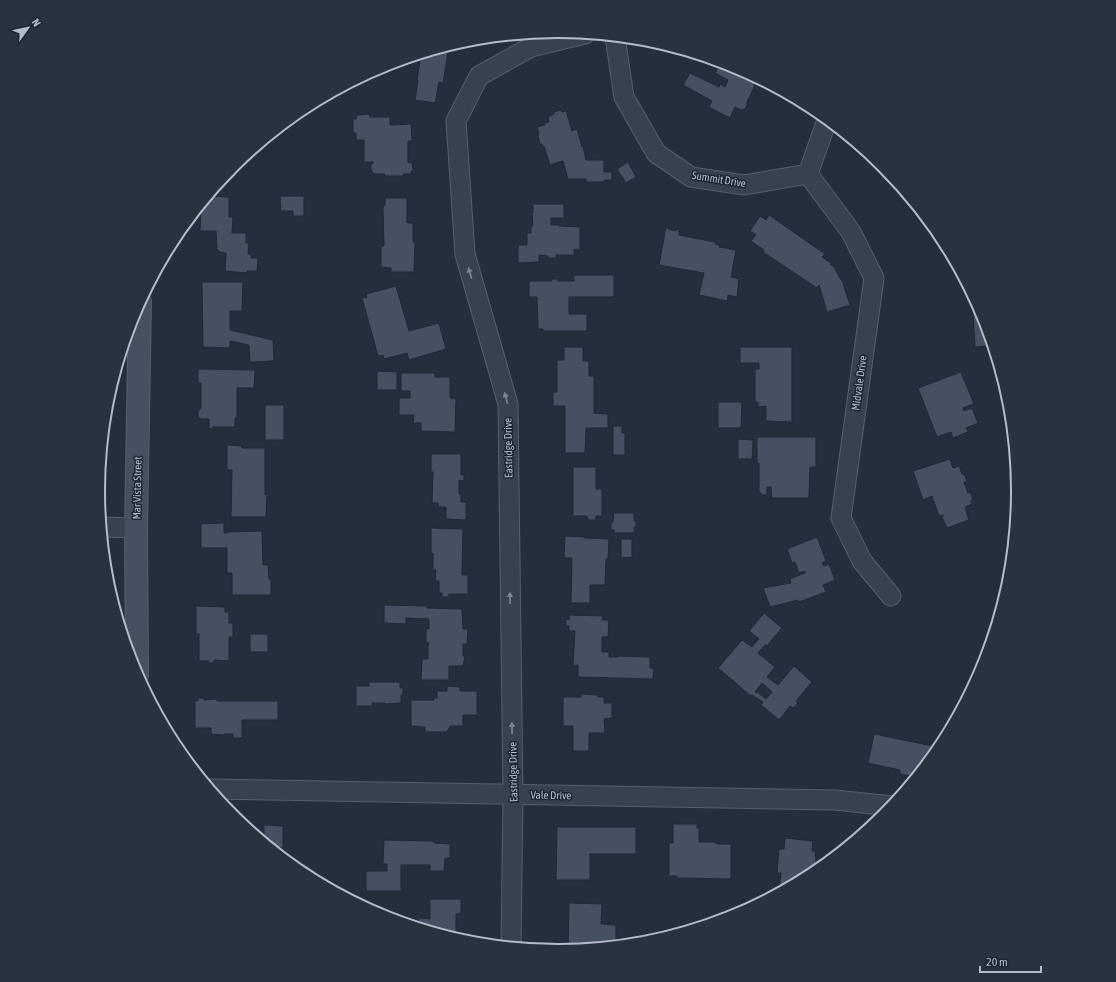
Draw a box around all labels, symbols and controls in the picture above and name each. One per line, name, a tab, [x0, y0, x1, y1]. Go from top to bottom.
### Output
north arrow	[8, 8, 48, 48]
text: N	[30, 17, 43, 29]
street label: Summit Drive	[691, 169, 747, 189]
one-way arrow	[467, 267, 473, 279]
street label: Midvale Drive	[849, 355, 869, 411]
one-way arrow	[503, 392, 509, 404]
street label: Eastridge Drive	[501, 418, 515, 478]
street label: Mar Vista Street	[130, 456, 144, 520]
one-way arrow	[507, 591, 513, 604]
one-way arrow	[509, 721, 515, 734]
street label: Eastridge Drive	[506, 742, 520, 802]
street label: Vale Drive	[530, 789, 572, 801]
scale bar	[980, 948, 1041, 974]
text: 20 m	[986, 955, 1008, 969]

